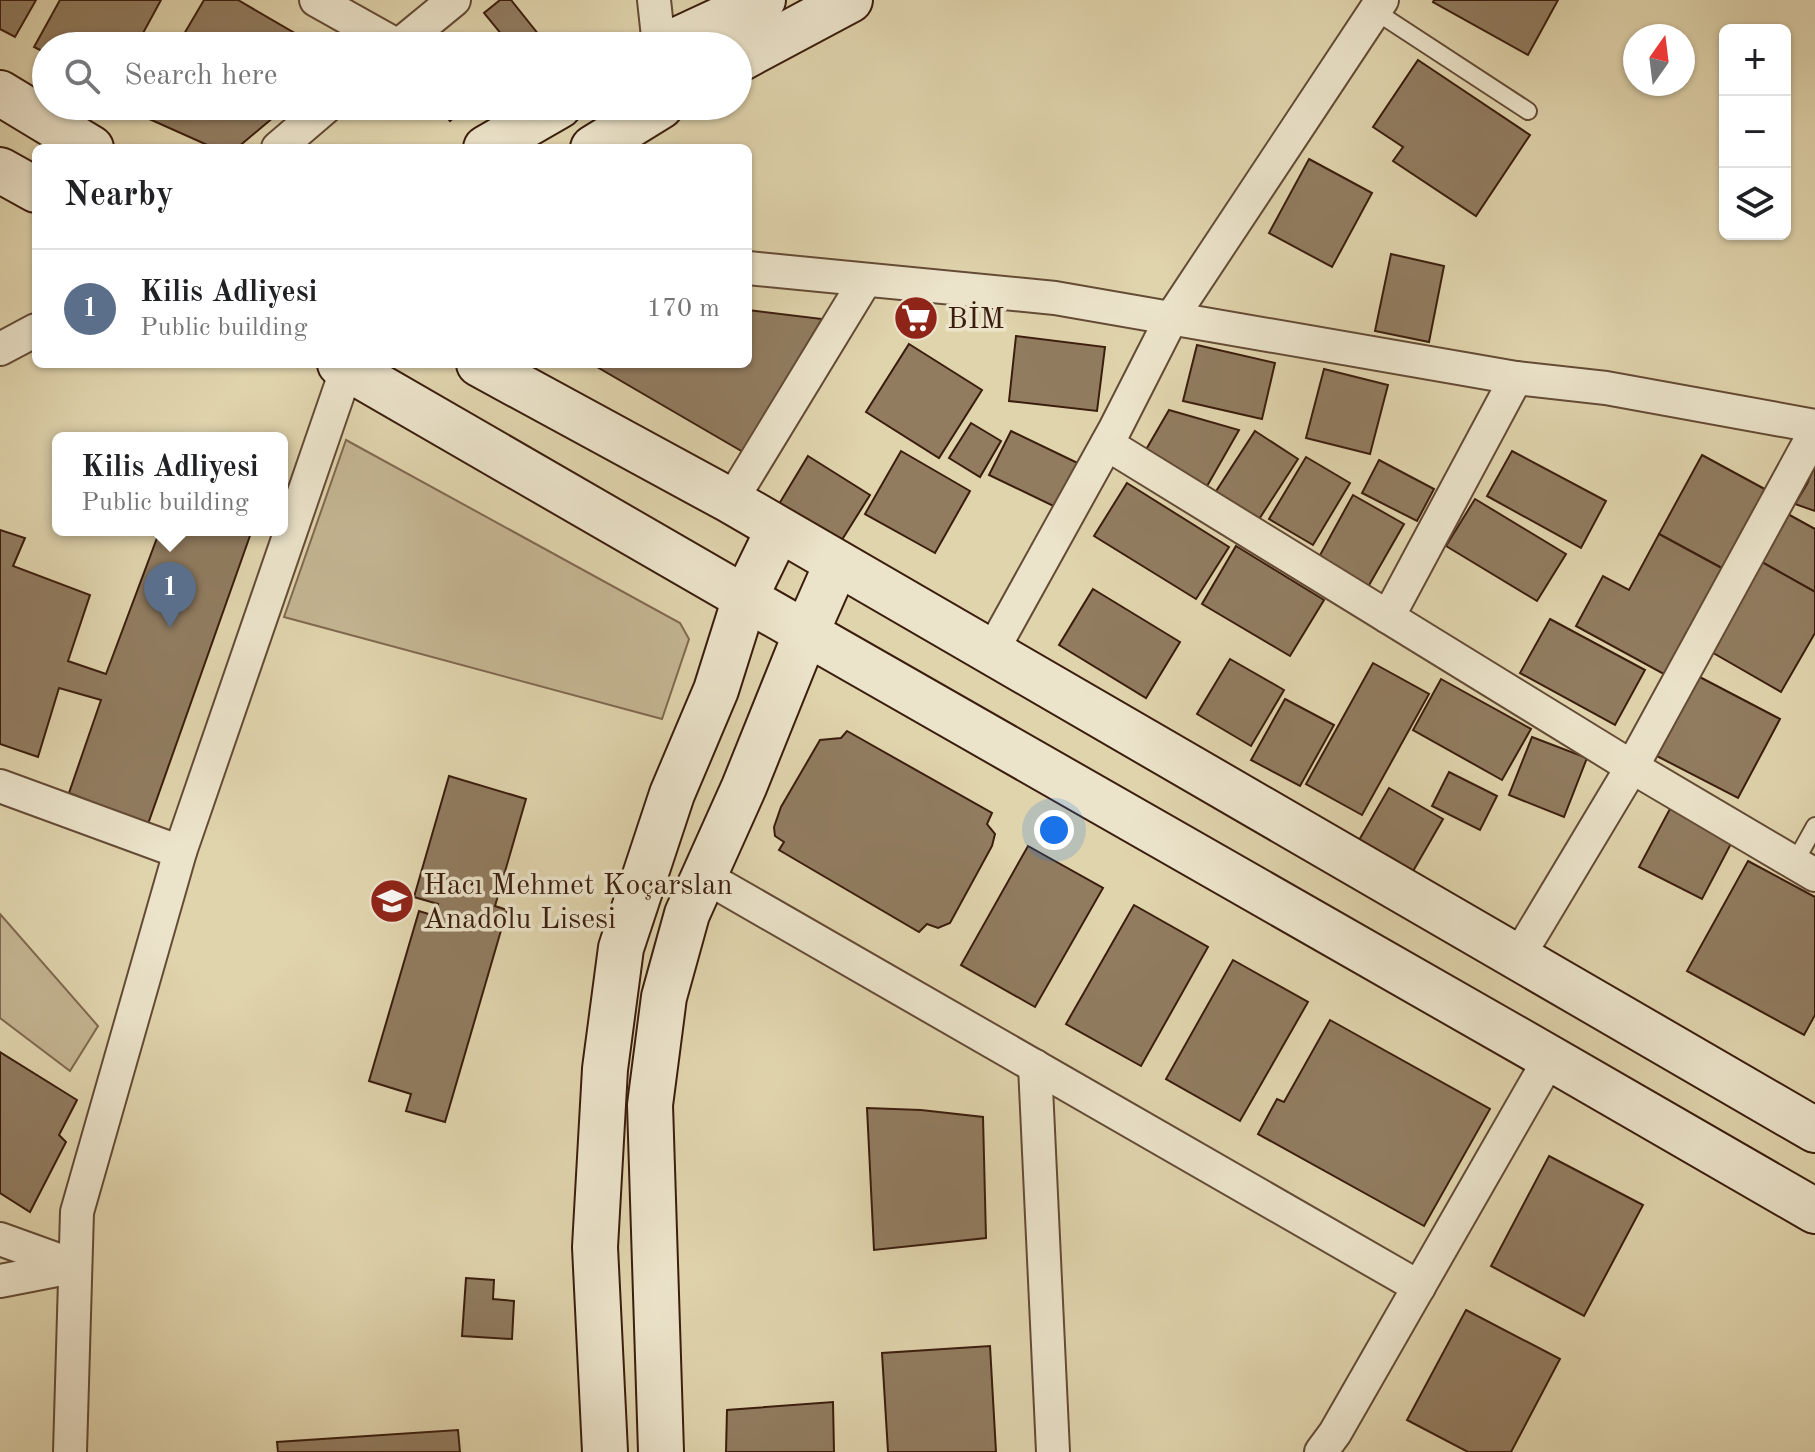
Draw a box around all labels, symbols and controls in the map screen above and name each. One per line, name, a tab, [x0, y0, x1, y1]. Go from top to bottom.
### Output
north arrow	[1623, 24, 1695, 96]
map controls	[1719, 24, 1791, 240]
button: +	[1719, 24, 1791, 96]
search box	[32, 32, 752, 120]
icon: search	[60, 54, 104, 98]
text: Search here	[124, 61, 278, 91]
button: −	[1719, 96, 1791, 168]
button: layers	[1719, 168, 1791, 240]
text: Nearby	[64, 179, 174, 213]
text: Kilis Adliyesi	[140, 278, 317, 308]
supermarket icon: BİM	[892, 294, 940, 342]
text: 1	[82, 296, 98, 322]
text: 170 m	[647, 296, 720, 322]
place label: BİM	[947, 301, 1005, 335]
text: Public building	[140, 315, 307, 341]
popup	[52, 432, 288, 536]
text: Kilis Adliyesi	[81, 453, 259, 483]
text: Public building	[81, 490, 249, 516]
pin: 1	[144, 562, 196, 628]
your location	[1034, 810, 1074, 850]
place label: Hacı Mehmet Koçarslan Anadolu Lisesi	[423, 871, 733, 935]
school or university icon: Hacı Mehmet Koçarslan Anadolu Lisesi	[368, 877, 416, 925]

